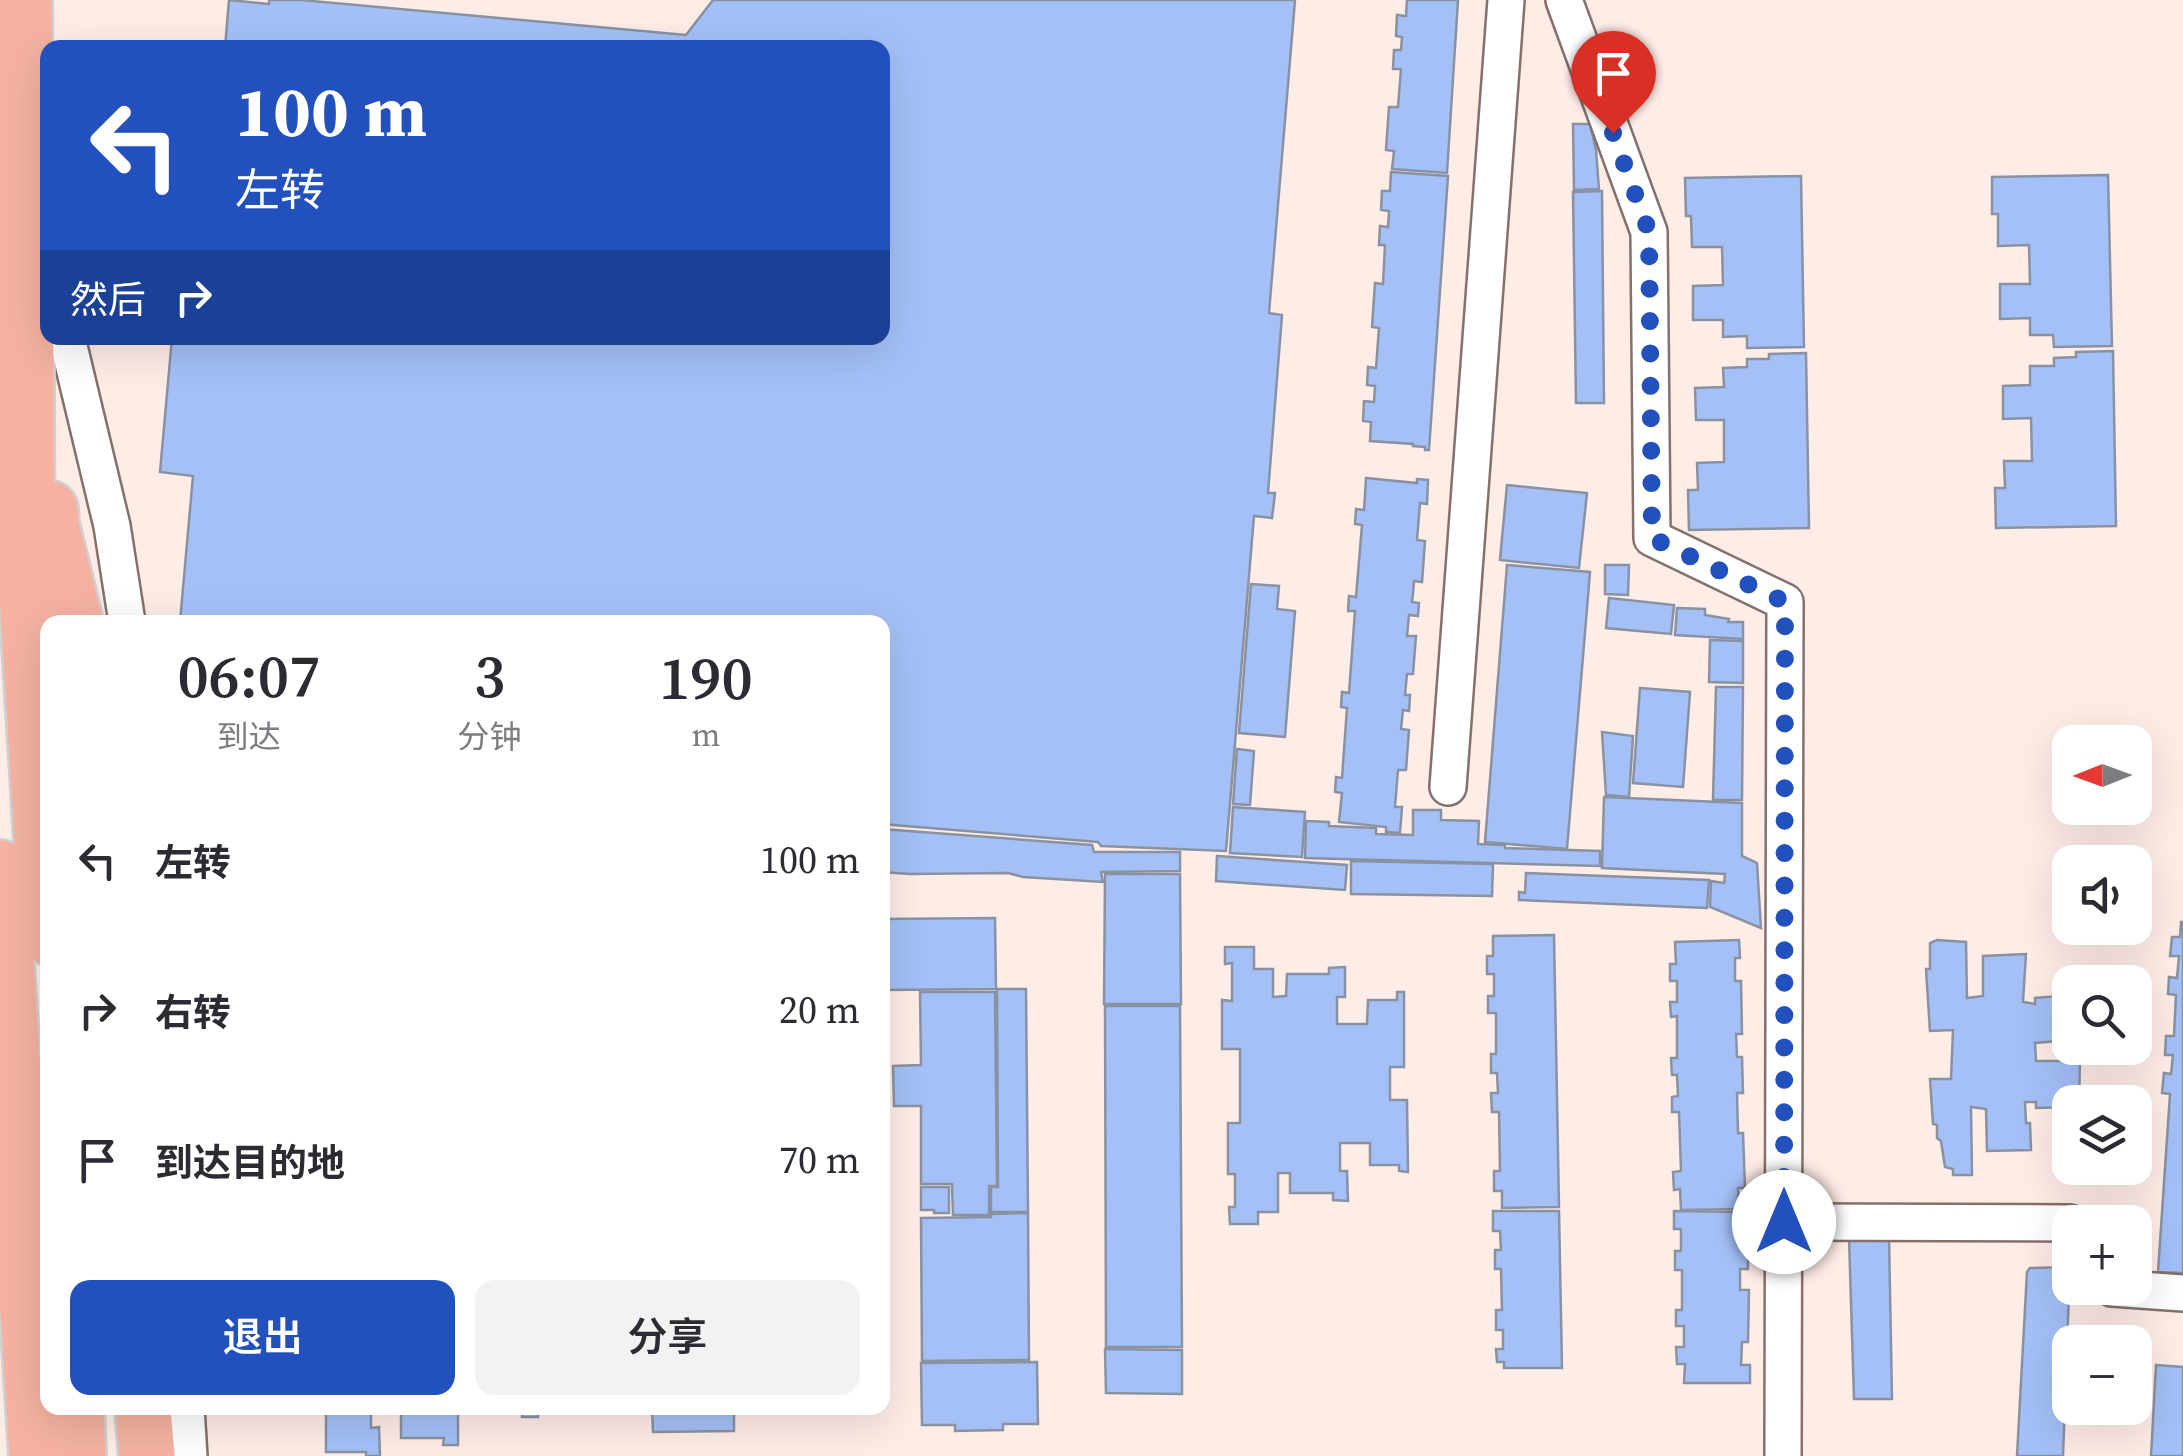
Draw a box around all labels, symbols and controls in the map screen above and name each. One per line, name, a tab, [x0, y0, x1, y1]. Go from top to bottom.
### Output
pin	[1571, 31, 1656, 134]
icon: arrive	[1586, 46, 1641, 101]
text: 100 m	[235, 63, 427, 159]
icon: left	[70, 80, 200, 210]
text: 左转	[235, 159, 325, 221]
icon: right	[166, 270, 221, 325]
text: 然后	[70, 274, 146, 326]
text: 06:07	[177, 635, 320, 717]
text: 3	[474, 635, 505, 717]
text: 190	[659, 637, 753, 719]
text: m	[691, 713, 720, 757]
text: 到达	[217, 715, 281, 759]
text: 分钟	[458, 715, 522, 759]
north arrow	[2052, 725, 2152, 825]
map controls	[2052, 725, 2152, 1425]
icon: left	[70, 833, 125, 888]
text: 100 m	[760, 834, 860, 886]
text: 左转	[155, 837, 231, 889]
button: sound	[2052, 845, 2152, 945]
button: search	[2052, 965, 2152, 1065]
icon: right	[70, 983, 125, 1038]
text: 20 m	[779, 984, 860, 1036]
text: 右转	[155, 987, 231, 1039]
button: layers	[2052, 1085, 2152, 1185]
icon: arrive	[70, 1133, 125, 1188]
text: 70 m	[779, 1134, 860, 1186]
text: 到达目的地	[155, 1137, 345, 1189]
position arrow	[1732, 1170, 1836, 1274]
button: +	[2052, 1205, 2152, 1305]
button: 退出	[70, 1280, 455, 1395]
button: 分享	[475, 1280, 860, 1395]
button: −	[2052, 1325, 2152, 1425]

